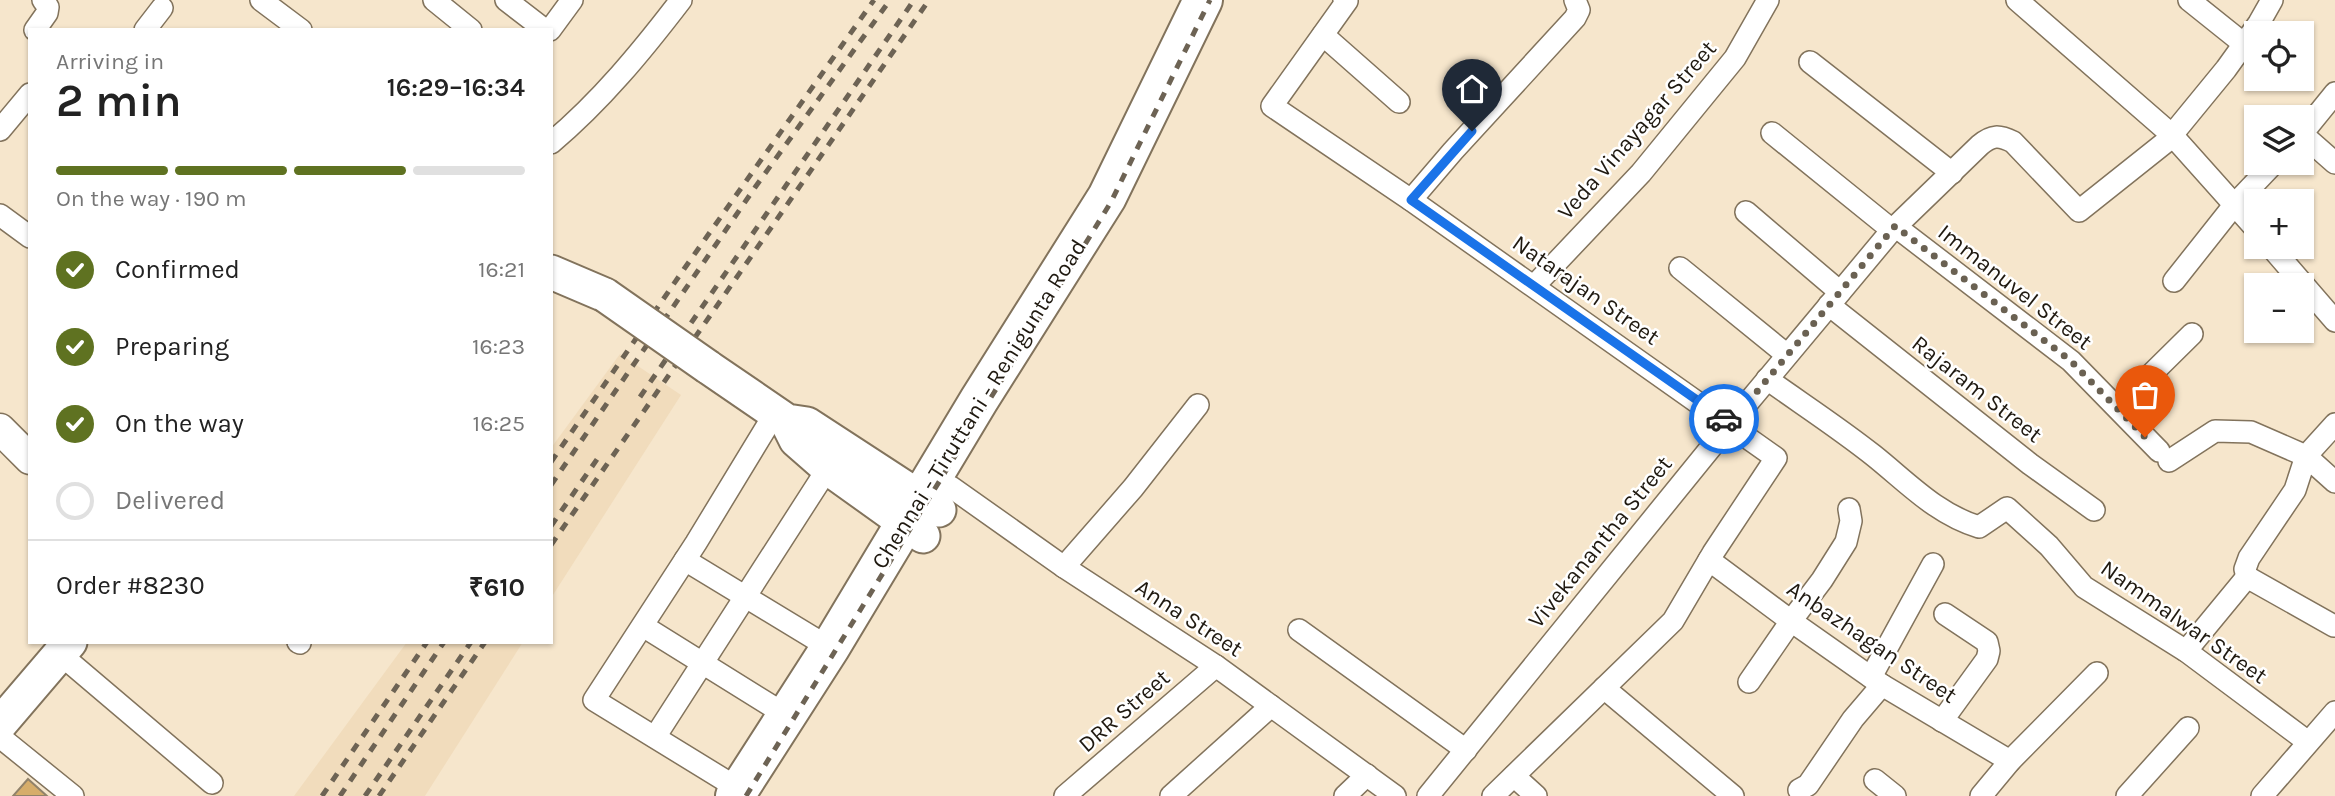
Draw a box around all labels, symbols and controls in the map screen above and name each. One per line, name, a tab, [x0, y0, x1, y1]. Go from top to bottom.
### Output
map controls	[2244, 21, 2314, 343]
button: locate	[2244, 21, 2314, 91]
street label: Veda Vinayagar Street	[1552, 35, 1722, 225]
text: Arriving in	[56, 48, 164, 75]
pin	[1442, 59, 1502, 131]
icon: home	[1453, 70, 1491, 108]
text: 16:29–16:34	[387, 72, 525, 103]
text: 2 min	[56, 74, 182, 128]
button: layers	[2244, 105, 2314, 175]
text: On the way · 190 m	[56, 185, 247, 212]
button: +	[2244, 189, 2314, 259]
street label: Immanuvel Street	[1932, 218, 2098, 356]
street label: Natarajan Street	[1507, 229, 1665, 351]
street label: Chennai - Tiruttani - Renigunta Road	[866, 234, 1092, 574]
icon: check	[56, 251, 94, 289]
text: Confirmed	[115, 254, 240, 285]
text: 16:21	[478, 256, 525, 283]
button: −	[2244, 273, 2314, 343]
icon: check	[56, 328, 94, 366]
street label: Rajaram Street	[1907, 330, 2048, 448]
text: Preparing	[115, 331, 229, 362]
text: 16:23	[472, 333, 525, 360]
pin	[2115, 365, 2175, 437]
icon: bag	[2126, 376, 2164, 414]
courier	[1689, 384, 1759, 454]
icon: car	[1705, 400, 1743, 438]
icon: check	[56, 405, 94, 443]
text: On the way	[115, 408, 244, 439]
text: 16:25	[473, 410, 525, 437]
street label: Vivekanantha Street	[1522, 450, 1678, 633]
text: Delivered	[115, 485, 225, 516]
street label: Nammalwar Street	[2096, 555, 2273, 690]
text: Order #8230	[56, 570, 205, 601]
text: ₹610	[469, 572, 525, 603]
street label: Anna Street	[1130, 573, 1248, 663]
street label: Anbazhagan Street	[1782, 575, 1962, 709]
street label: DRR Street	[1073, 664, 1175, 758]

